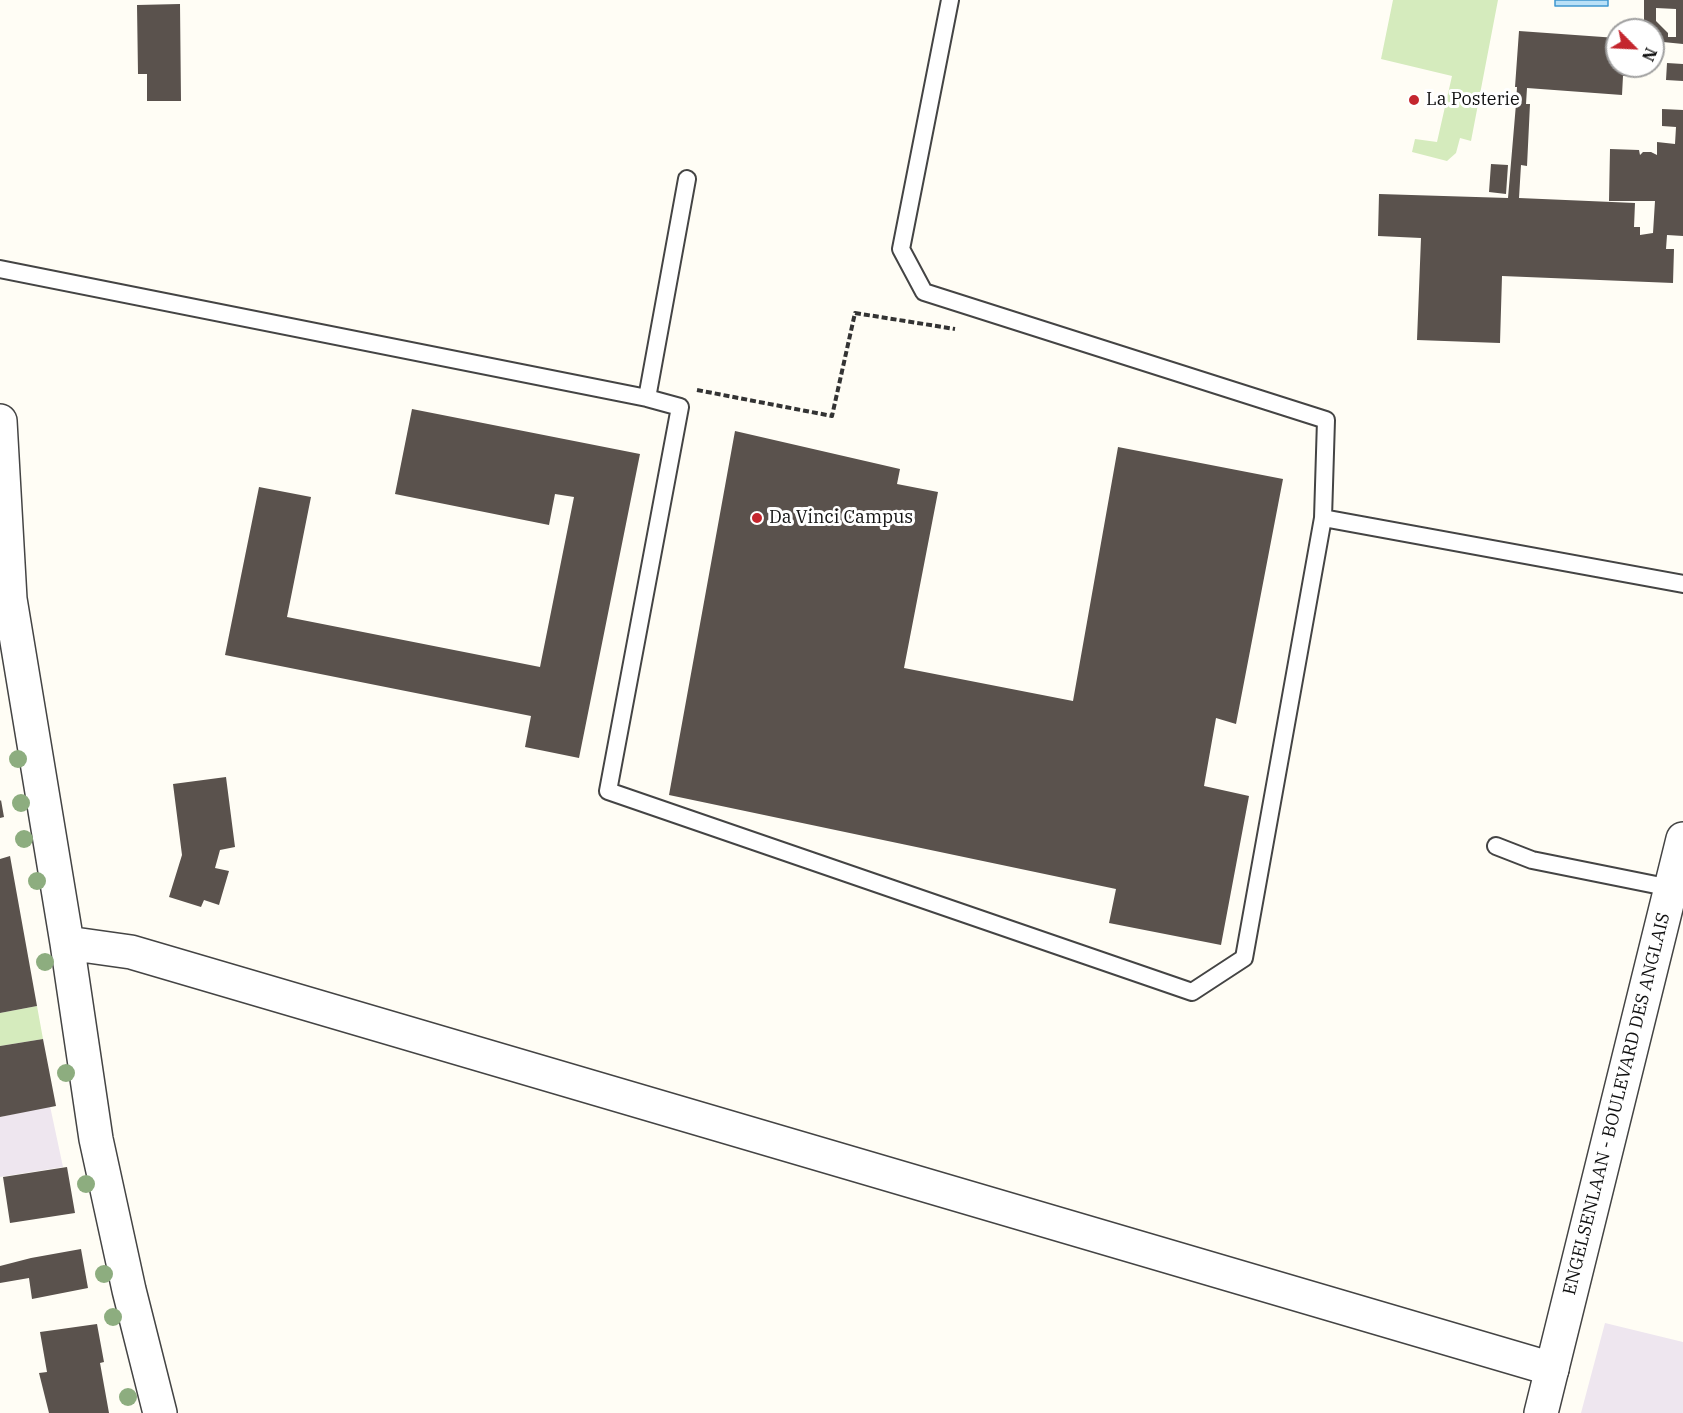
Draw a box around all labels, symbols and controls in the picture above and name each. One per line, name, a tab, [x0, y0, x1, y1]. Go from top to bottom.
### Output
north arrow	[1605, 18, 1665, 78]
text: N	[1638, 45, 1661, 64]
place label: La Posterie	[1426, 89, 1520, 111]
marker: La Posterie	[1407, 93, 1421, 107]
place label: Da Vinci Campus	[769, 507, 913, 529]
marker: Da Vinci Campus	[750, 511, 764, 525]
street label: ENGELSENLAAN - BOULEVARD DES ANGLAIS	[1559, 911, 1675, 1297]

